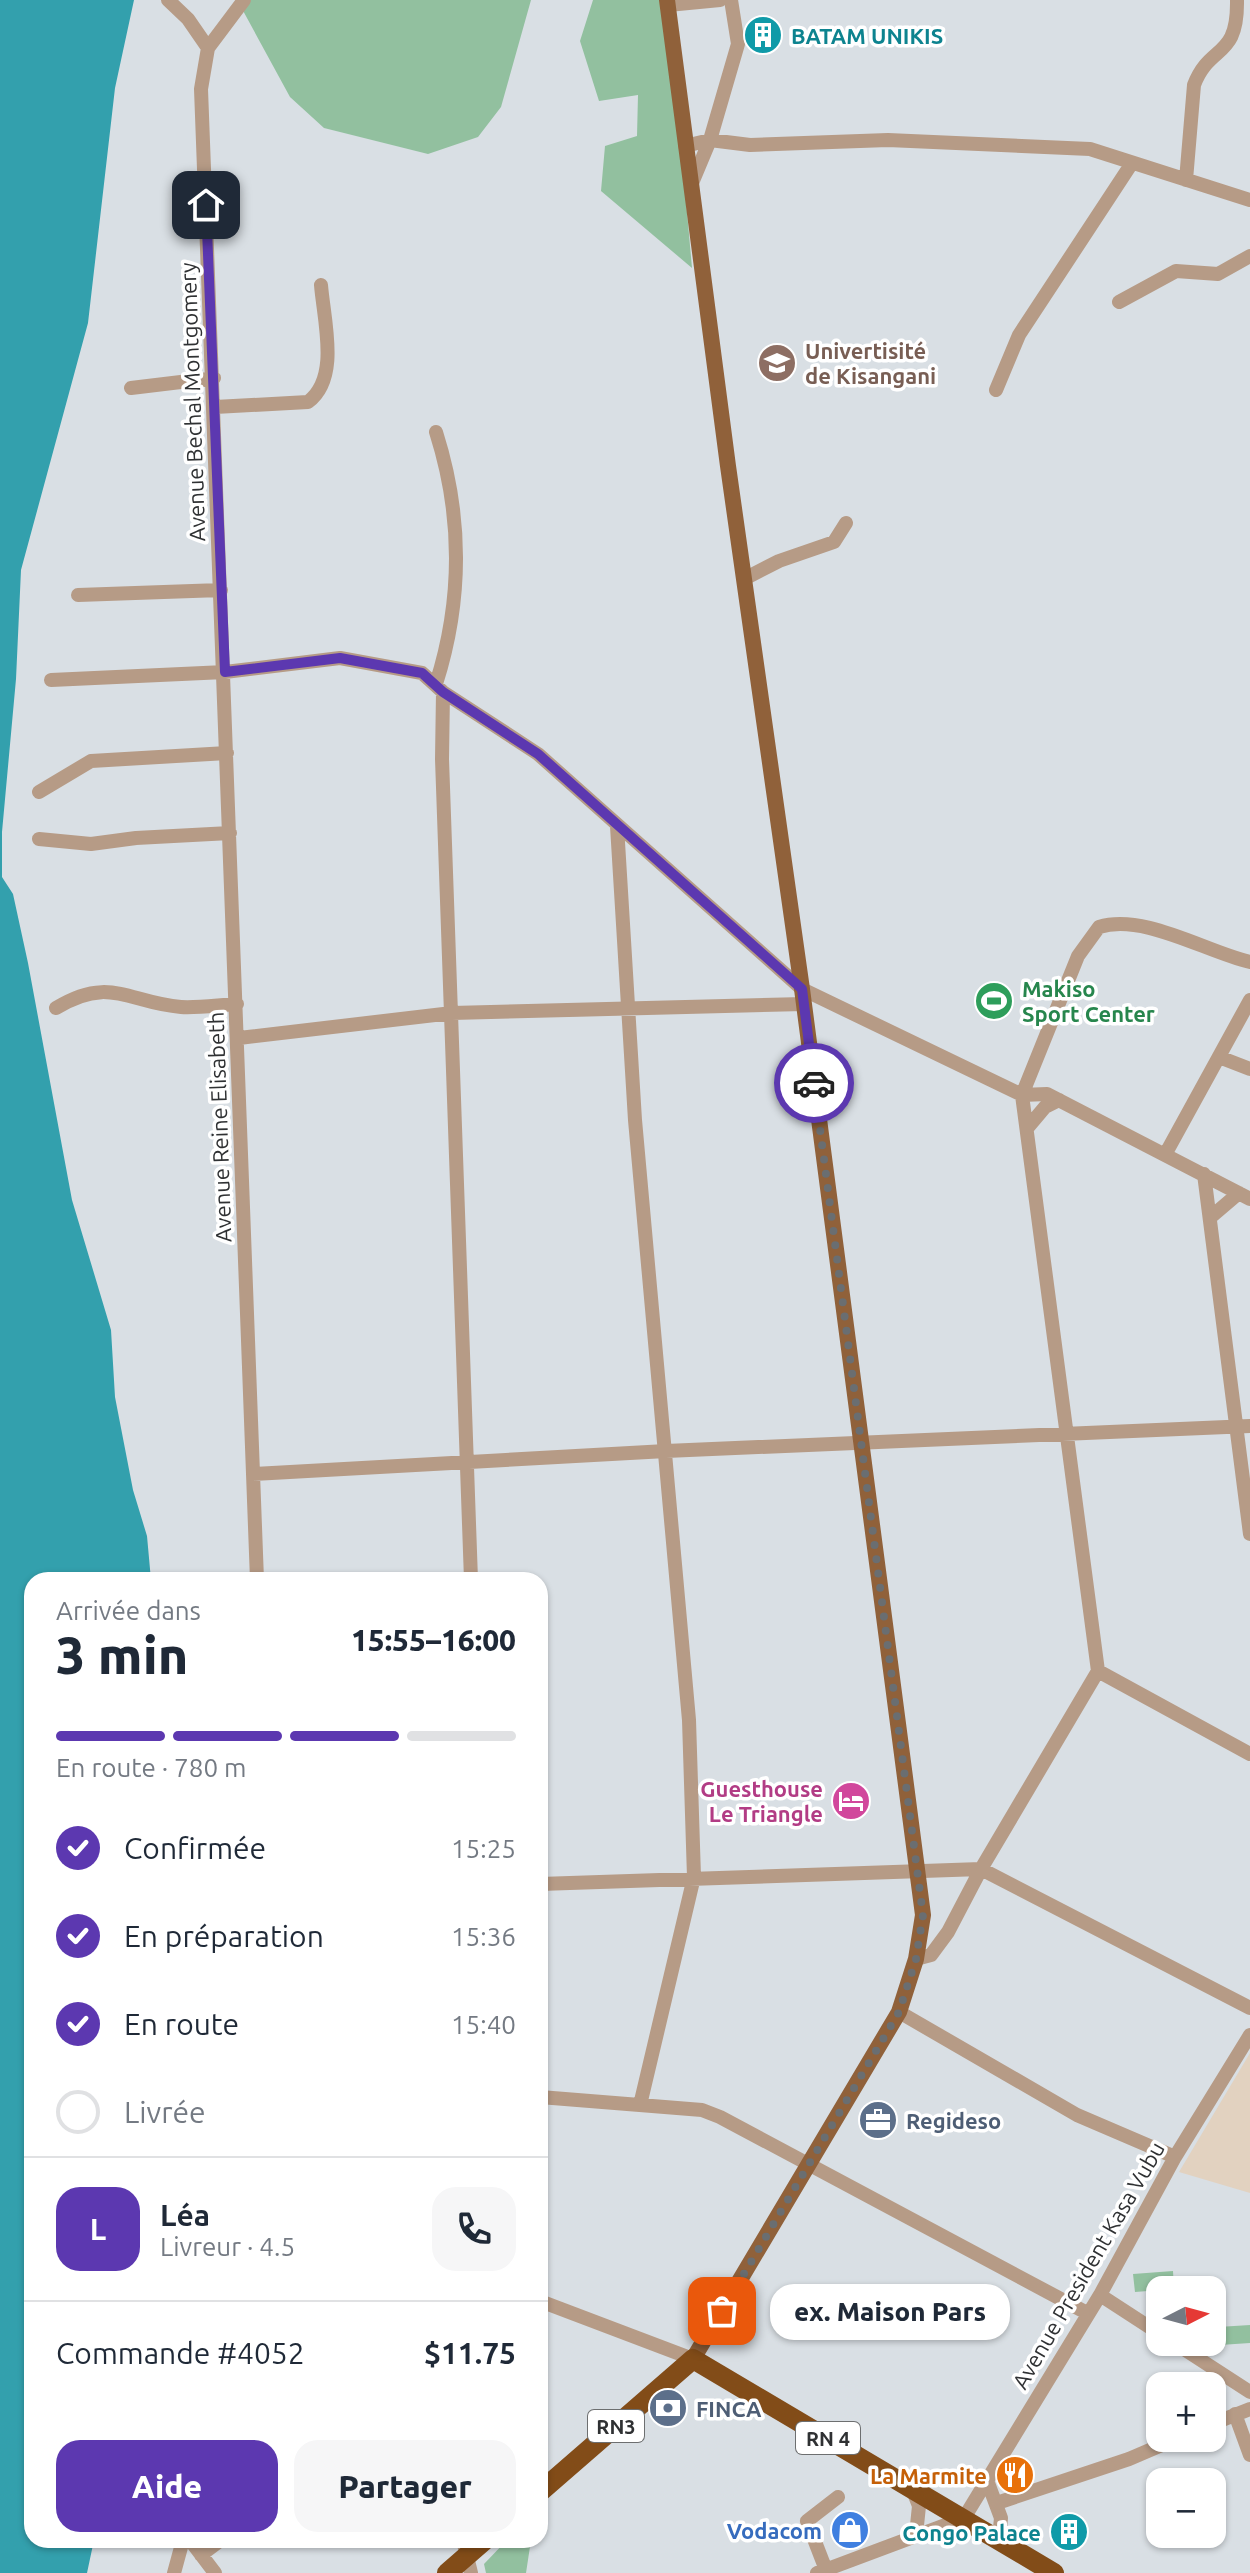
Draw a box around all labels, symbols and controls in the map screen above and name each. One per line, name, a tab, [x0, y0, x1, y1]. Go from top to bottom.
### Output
building icon: BATAM UNIKIS	[742, 14, 784, 56]
place label: BATAM UNIKIS	[791, 23, 943, 48]
pin	[172, 171, 240, 239]
icon: home	[184, 183, 228, 227]
street label: Avenue Bechal Montgomery	[175, 262, 209, 542]
place label: Univertisité de Kisangani	[805, 338, 936, 388]
school or university icon: Univertisité de Kisangani	[756, 342, 798, 384]
place label: Makiso Sport Center	[1022, 976, 1155, 1026]
sports icon: Makiso Sport Center	[973, 980, 1015, 1022]
street label: Avenue Reine Elisabeth	[202, 1011, 236, 1243]
courier	[774, 1043, 854, 1123]
icon: car	[792, 1061, 836, 1105]
text: Arrivée dans	[56, 1596, 201, 1625]
text: 15:55–16:00	[351, 1623, 516, 1657]
text: 3 min	[56, 1626, 188, 1684]
text: En route · 780 m	[56, 1753, 246, 1782]
place label: Guesthouse Le Triangle	[700, 1776, 823, 1826]
hotel icon: Guesthouse Le Triangle	[830, 1780, 872, 1822]
icon: check	[56, 1826, 100, 1870]
text: Confirmée	[124, 1831, 266, 1865]
text: 15:25	[451, 1834, 516, 1863]
icon: check	[56, 1914, 100, 1958]
text: En préparation	[124, 1919, 324, 1953]
text: 15:36	[451, 1922, 516, 1951]
icon: check	[56, 2002, 100, 2046]
text: En route	[124, 2007, 239, 2041]
text: 15:40	[451, 2010, 516, 2039]
text: Livrée	[124, 2095, 206, 2129]
office icon: Regideso	[857, 2099, 899, 2141]
place label: Regideso	[906, 2108, 1001, 2133]
street label: Avenue President Kasa Vubu	[1007, 2137, 1169, 2393]
button: phone	[432, 2187, 516, 2271]
text: Léa	[160, 2198, 210, 2232]
text: L	[90, 2212, 106, 2246]
text: Livreur · 4.5	[160, 2232, 295, 2261]
north arrow	[1146, 2276, 1226, 2356]
map controls	[1146, 2276, 1226, 2548]
pin	[688, 2277, 756, 2345]
callout: ex. Maison Pars	[770, 2283, 1010, 2339]
icon: bag	[700, 2289, 744, 2333]
text: ex. Maison Pars	[794, 2297, 986, 2326]
text: Commande #4052	[56, 2336, 305, 2370]
text: $11.75	[424, 2336, 516, 2370]
button: +	[1146, 2372, 1226, 2452]
bank icon: FINCA	[647, 2387, 689, 2429]
place label: FINCA	[696, 2396, 762, 2421]
road number: RN3	[588, 2410, 644, 2442]
road number: RN 4	[796, 2422, 860, 2454]
button: Aide	[56, 2440, 278, 2532]
button: Partager	[294, 2440, 516, 2532]
restaurant icon: La Marmite	[994, 2454, 1036, 2496]
place label: La Marmite	[870, 2463, 987, 2488]
button: −	[1146, 2468, 1226, 2548]
shop icon: Vodacom	[829, 2509, 871, 2551]
building icon: Congo Palace	[1048, 2511, 1090, 2553]
place label: Vodacom	[727, 2518, 822, 2543]
place label: Congo Palace	[902, 2520, 1041, 2545]

